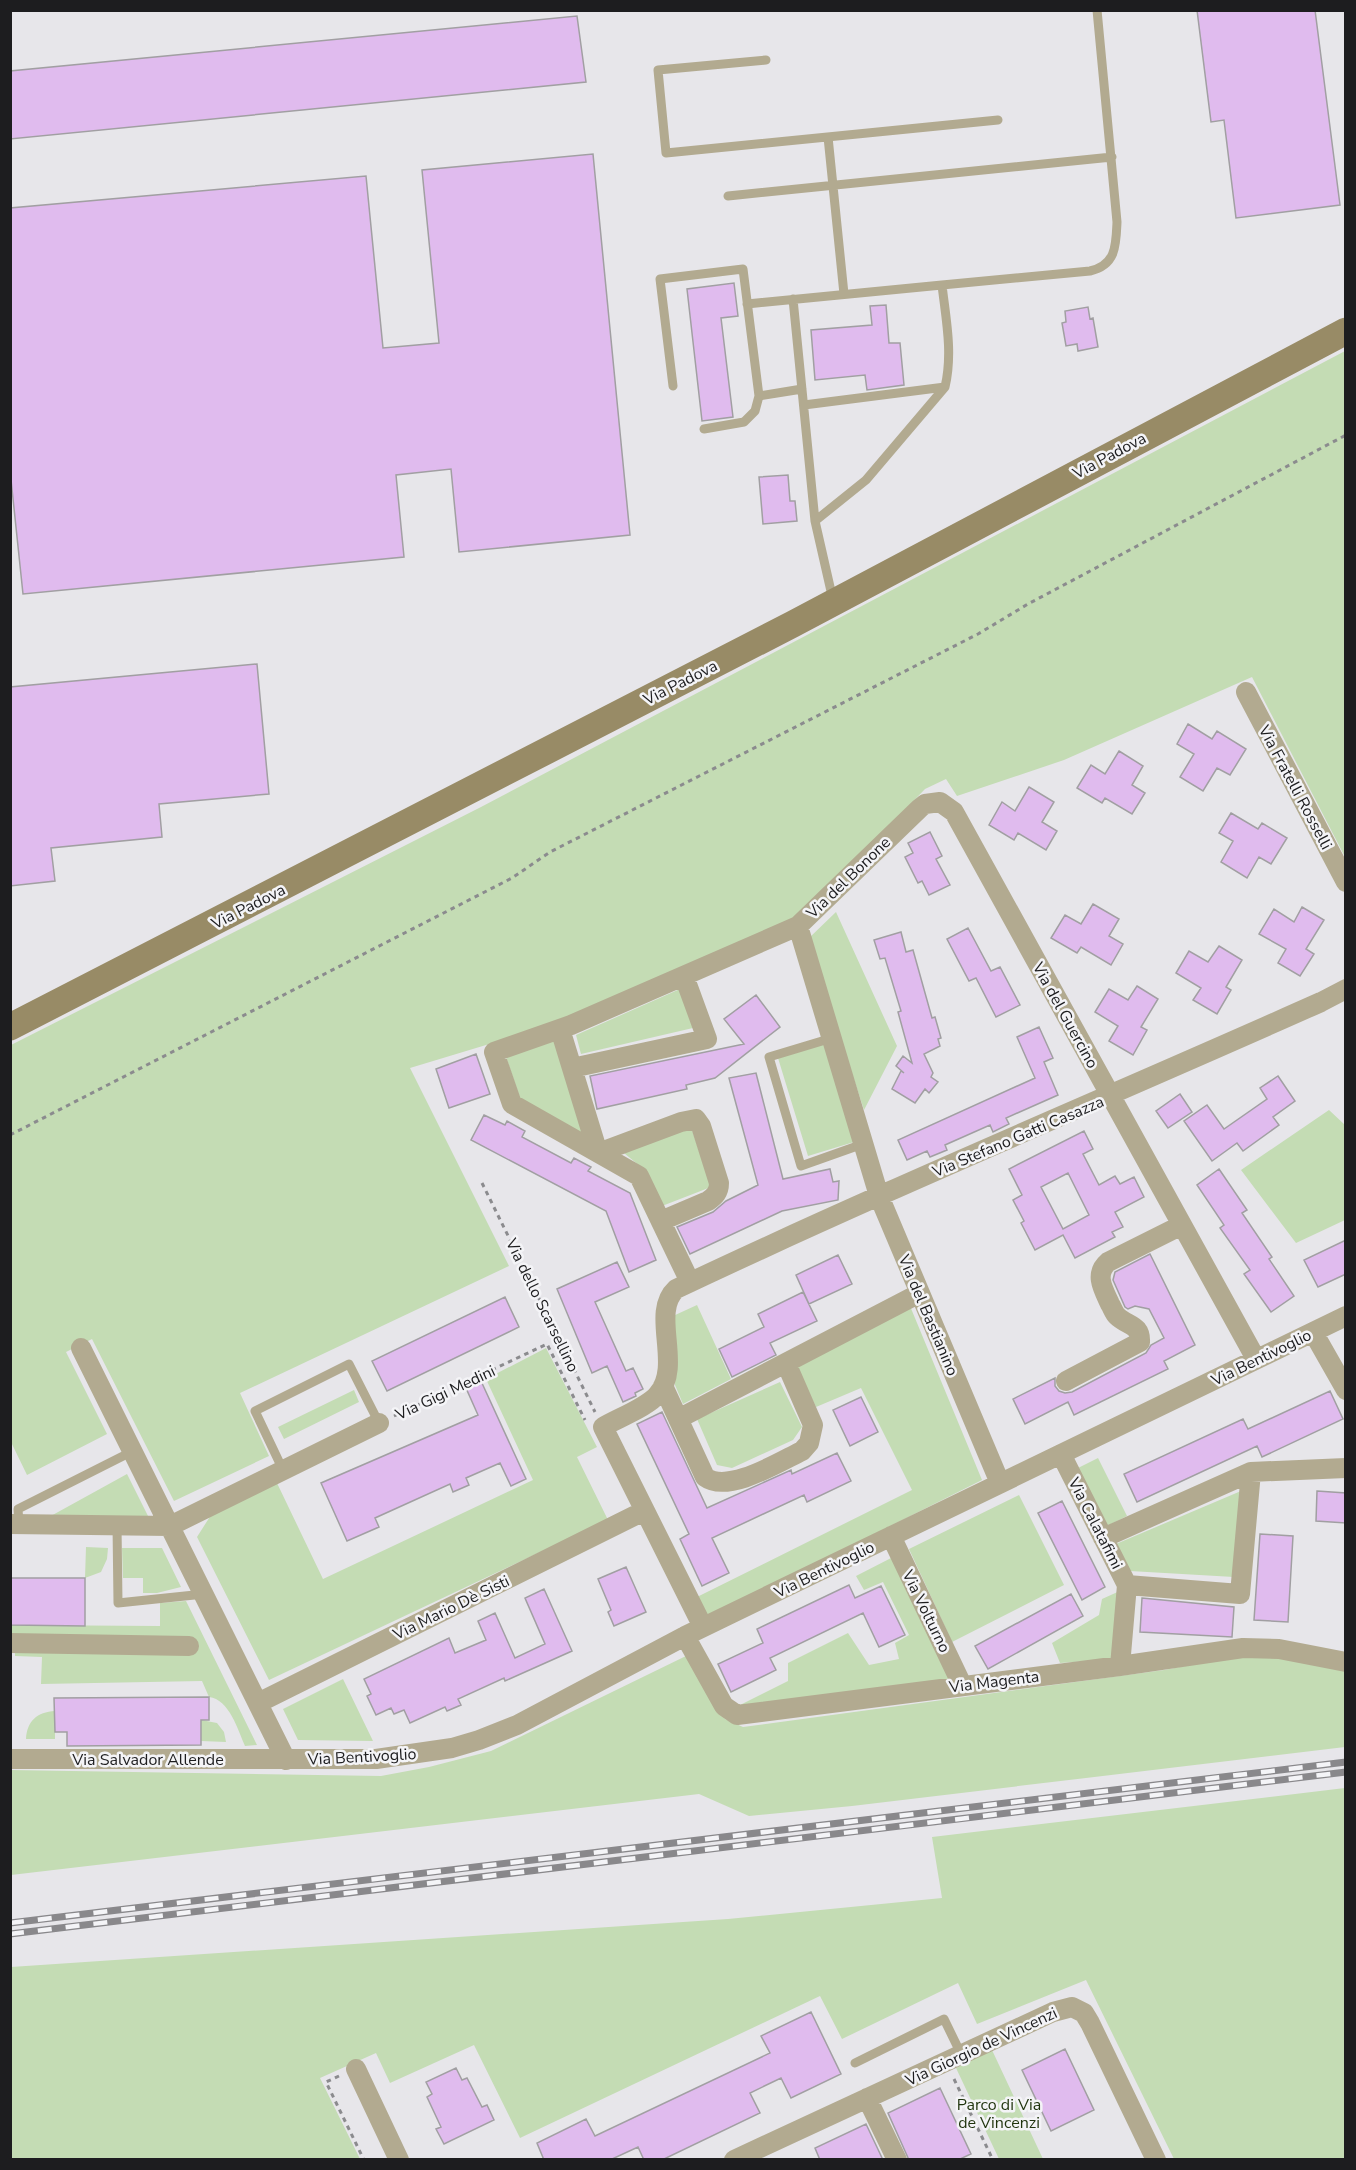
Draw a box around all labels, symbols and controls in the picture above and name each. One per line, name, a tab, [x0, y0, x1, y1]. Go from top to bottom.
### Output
street label: Via Padova	[1068, 427, 1150, 485]
street label: Via Padova	[639, 655, 721, 711]
street label: Via Fratelli Rosselli	[1253, 721, 1337, 854]
street label: Via del Bonone	[801, 832, 896, 924]
street label: Via Padova	[207, 879, 289, 935]
street label: Via del Guercino	[1026, 958, 1103, 1072]
street label: Via Stefano Gatti Casazza	[928, 1091, 1108, 1183]
street label: Via dello Scarsellino	[500, 1234, 584, 1376]
street label: Via del Bastianino	[892, 1251, 964, 1379]
street label: Via Bentivoglio	[1207, 1324, 1315, 1392]
street label: Via Gigi Medini	[391, 1360, 499, 1426]
street label: Via Calatafimi	[1062, 1473, 1128, 1573]
street label: Via Bentivoglio	[770, 1536, 878, 1604]
street label: Via Volturno	[896, 1566, 956, 1656]
street label: Via Mario Dè Sisti	[389, 1570, 513, 1646]
street label: Via Magenta	[947, 1666, 1040, 1699]
street label: Via Bentivoglio	[306, 1743, 417, 1771]
street label: Via Salvador Allende	[71, 1749, 224, 1771]
street label: Via Giorgio de Vincenzi	[901, 2002, 1061, 2092]
park label: Parco di Via de Vincenzi	[957, 2094, 1041, 2134]

